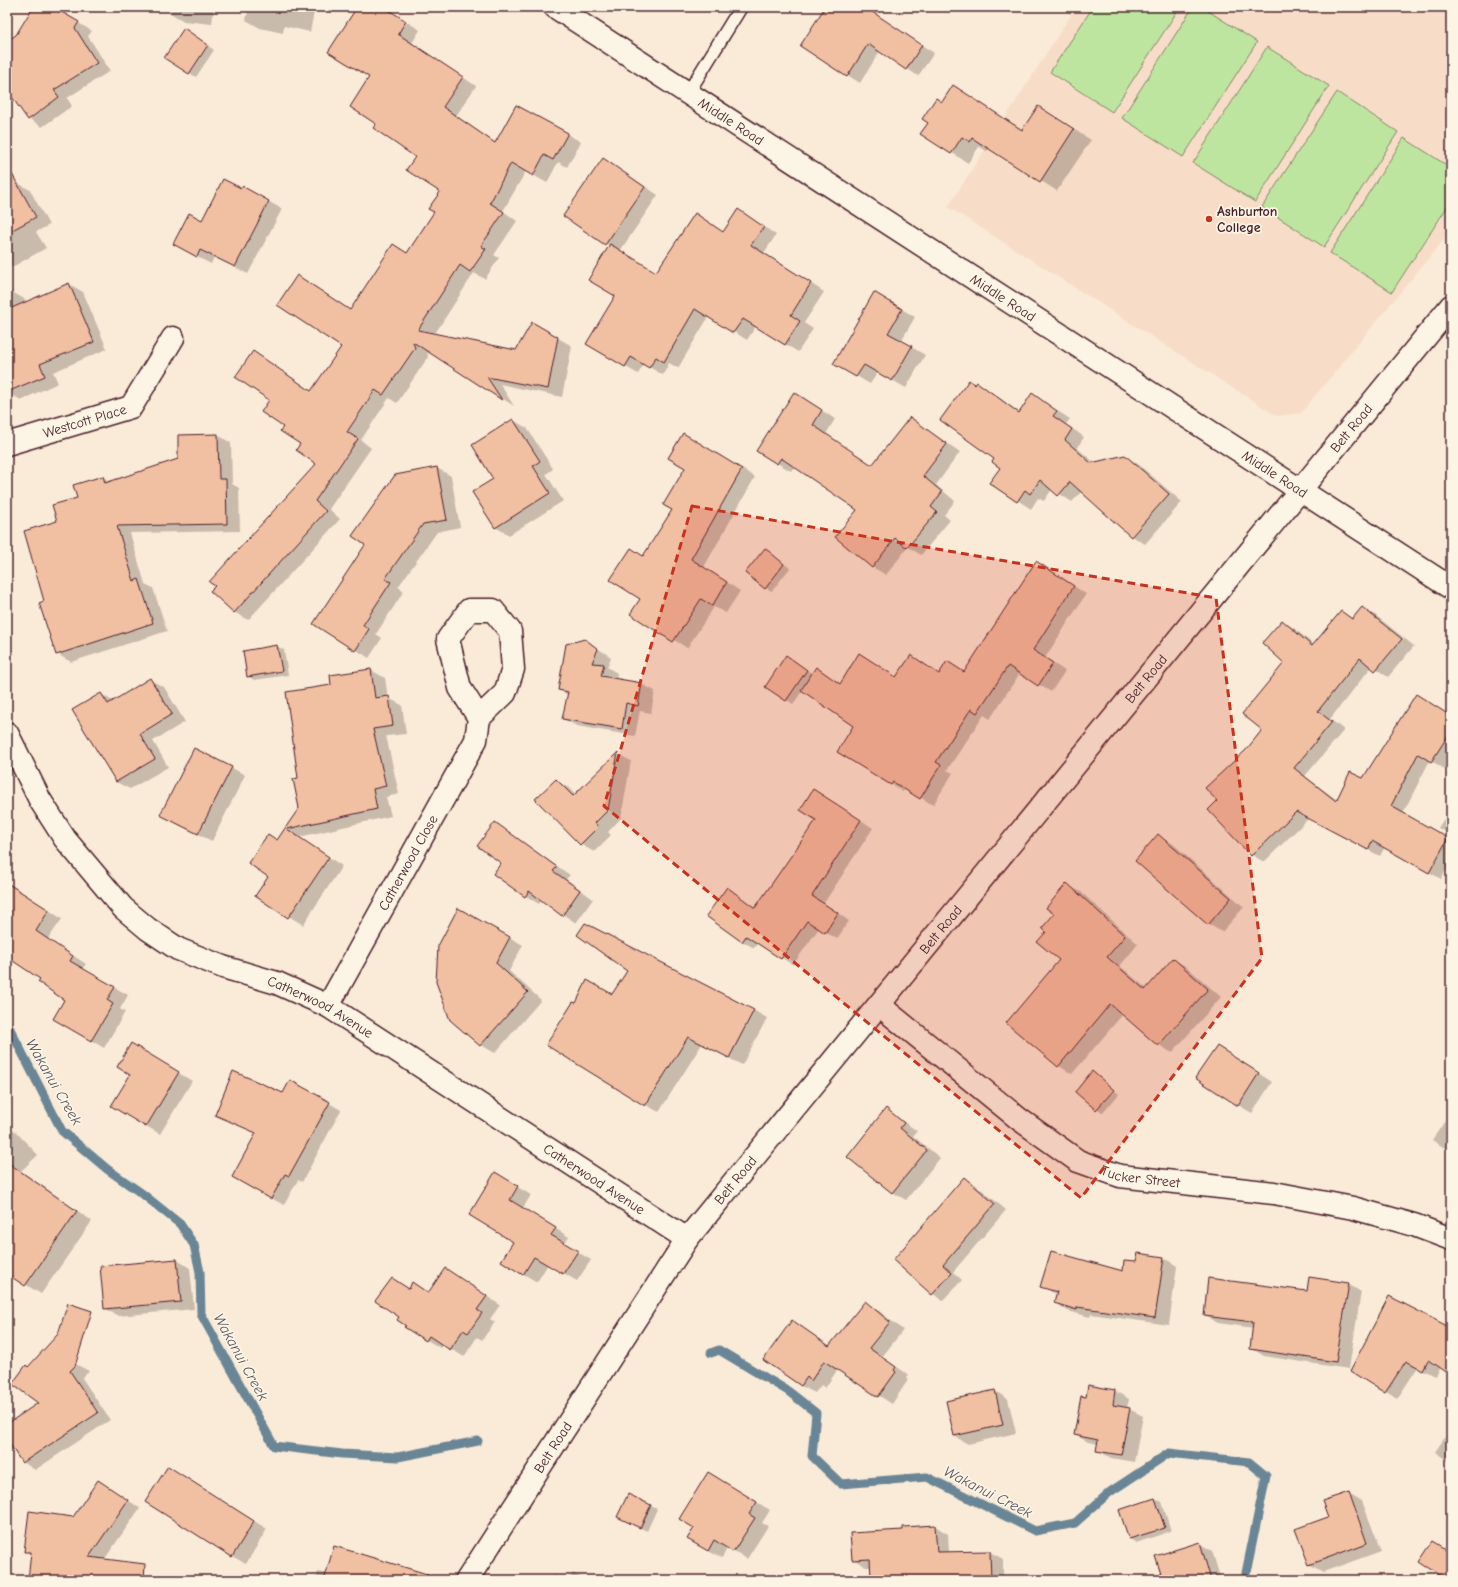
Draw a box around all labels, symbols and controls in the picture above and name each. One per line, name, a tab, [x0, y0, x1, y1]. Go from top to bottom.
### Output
street label: Middle Road	[695, 94, 767, 149]
place label: Ashburton College	[1217, 203, 1277, 236]
marker: Ashburton College	[1204, 214, 1214, 224]
street label: Middle Road	[967, 270, 1039, 325]
street label: Westcott Place	[41, 401, 129, 442]
street label: Belt Road	[1327, 401, 1376, 456]
street label: Middle Road	[1239, 447, 1311, 502]
street label: Belt Road	[1121, 651, 1171, 707]
street label: Catherwood Close	[375, 812, 442, 914]
street label: Belt Road	[916, 902, 966, 957]
street label: Catherwood Avenue	[265, 973, 376, 1042]
water label: Wakanui Creek	[22, 1036, 86, 1129]
street label: Catherwood Avenue	[540, 1140, 648, 1218]
street label: Belt Road	[711, 1153, 761, 1208]
street label: Tucker Street	[1099, 1162, 1182, 1192]
water label: Wakanui Creek	[210, 1310, 273, 1404]
street label: Belt Road	[530, 1419, 576, 1476]
water label: Wakanui Creek	[941, 1462, 1036, 1522]

